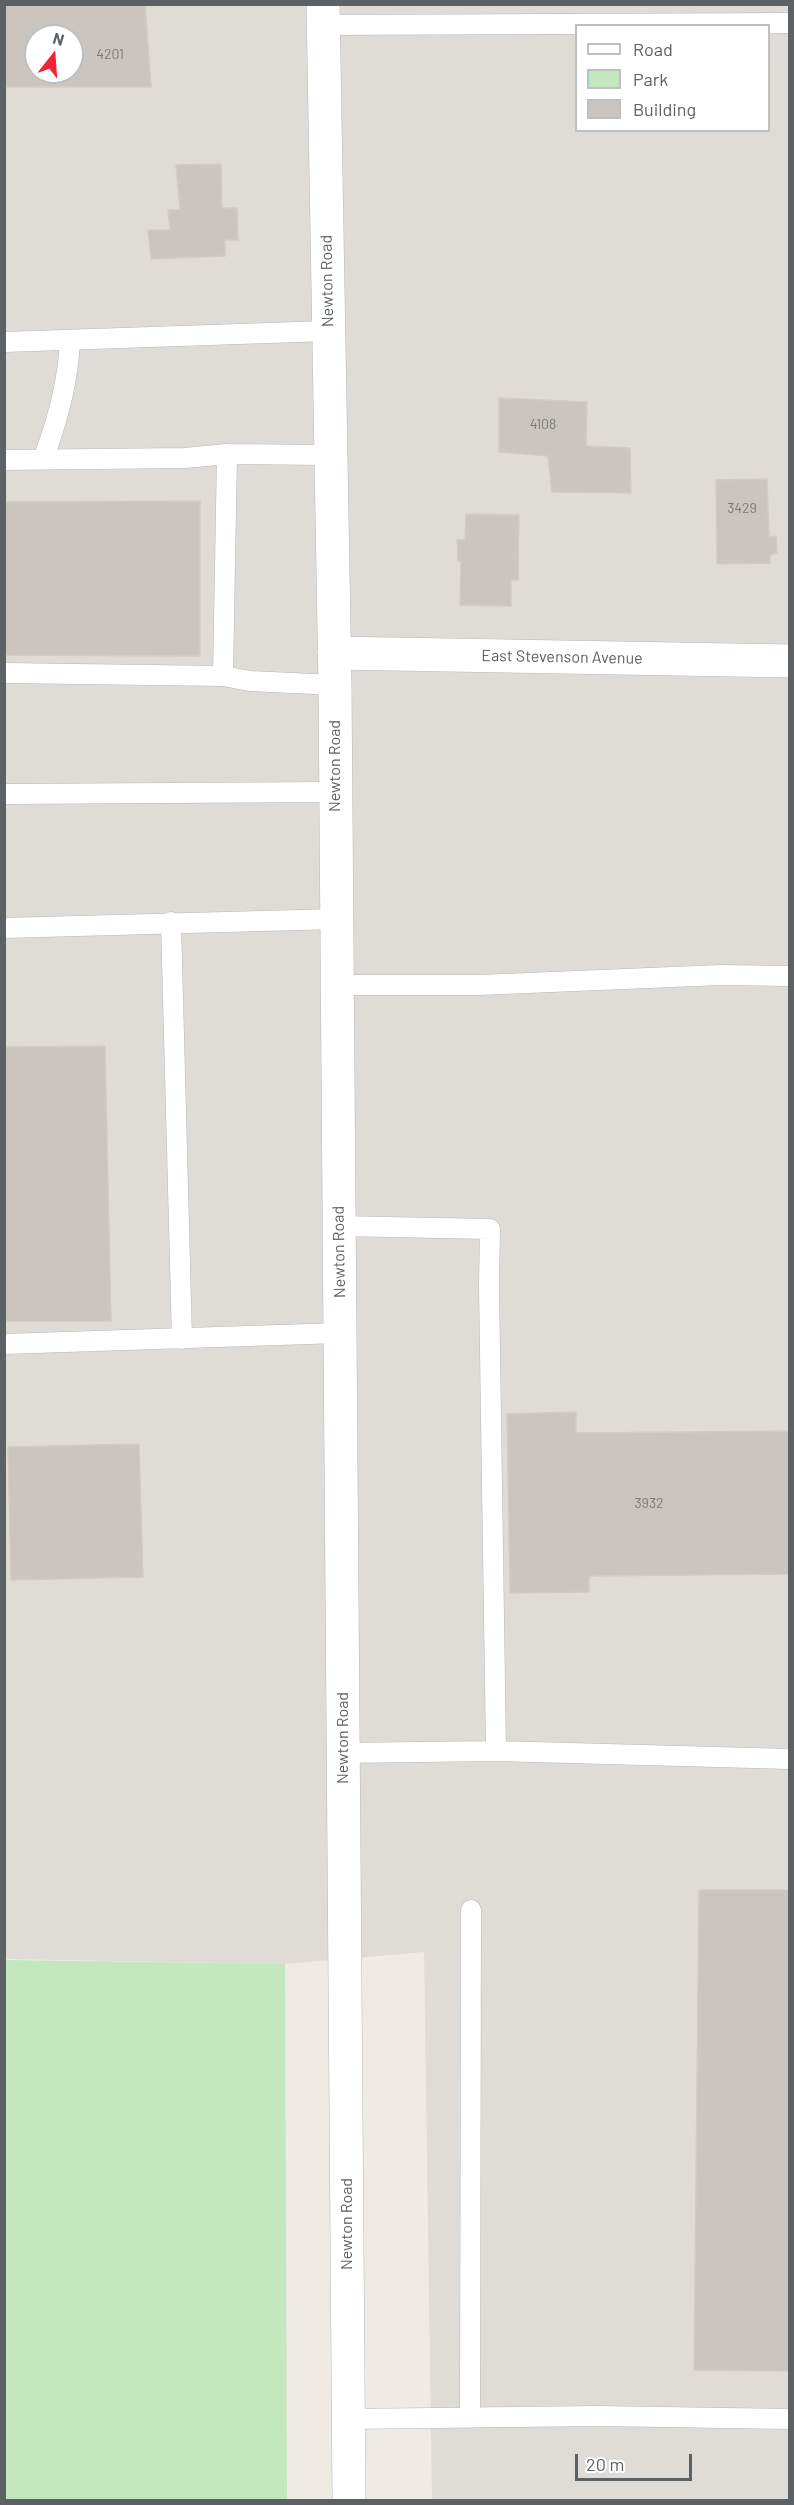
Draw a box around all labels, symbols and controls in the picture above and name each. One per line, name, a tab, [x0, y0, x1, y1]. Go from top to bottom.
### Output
north arrow	[24, 24, 84, 84]
legend	[575, 24, 770, 132]
text: N	[51, 28, 67, 49]
text: Road	[633, 38, 673, 60]
house number: 4201	[96, 46, 124, 62]
text: Park	[633, 68, 668, 90]
text: Building	[633, 98, 696, 120]
street label: Newton Road	[317, 235, 337, 327]
house number: 4108	[530, 416, 556, 432]
house number: 3429	[727, 500, 757, 516]
street label: East Stevenson Avenue	[481, 646, 643, 668]
street label: Newton Road	[325, 720, 345, 812]
street label: Newton Road	[329, 1206, 349, 1298]
house number: 3932	[634, 1495, 664, 1511]
street label: Newton Road	[333, 1692, 353, 1784]
street label: Newton Road	[337, 2178, 357, 2270]
scale bar	[578, 2442, 695, 2480]
text: 20 m	[586, 2453, 624, 2475]

